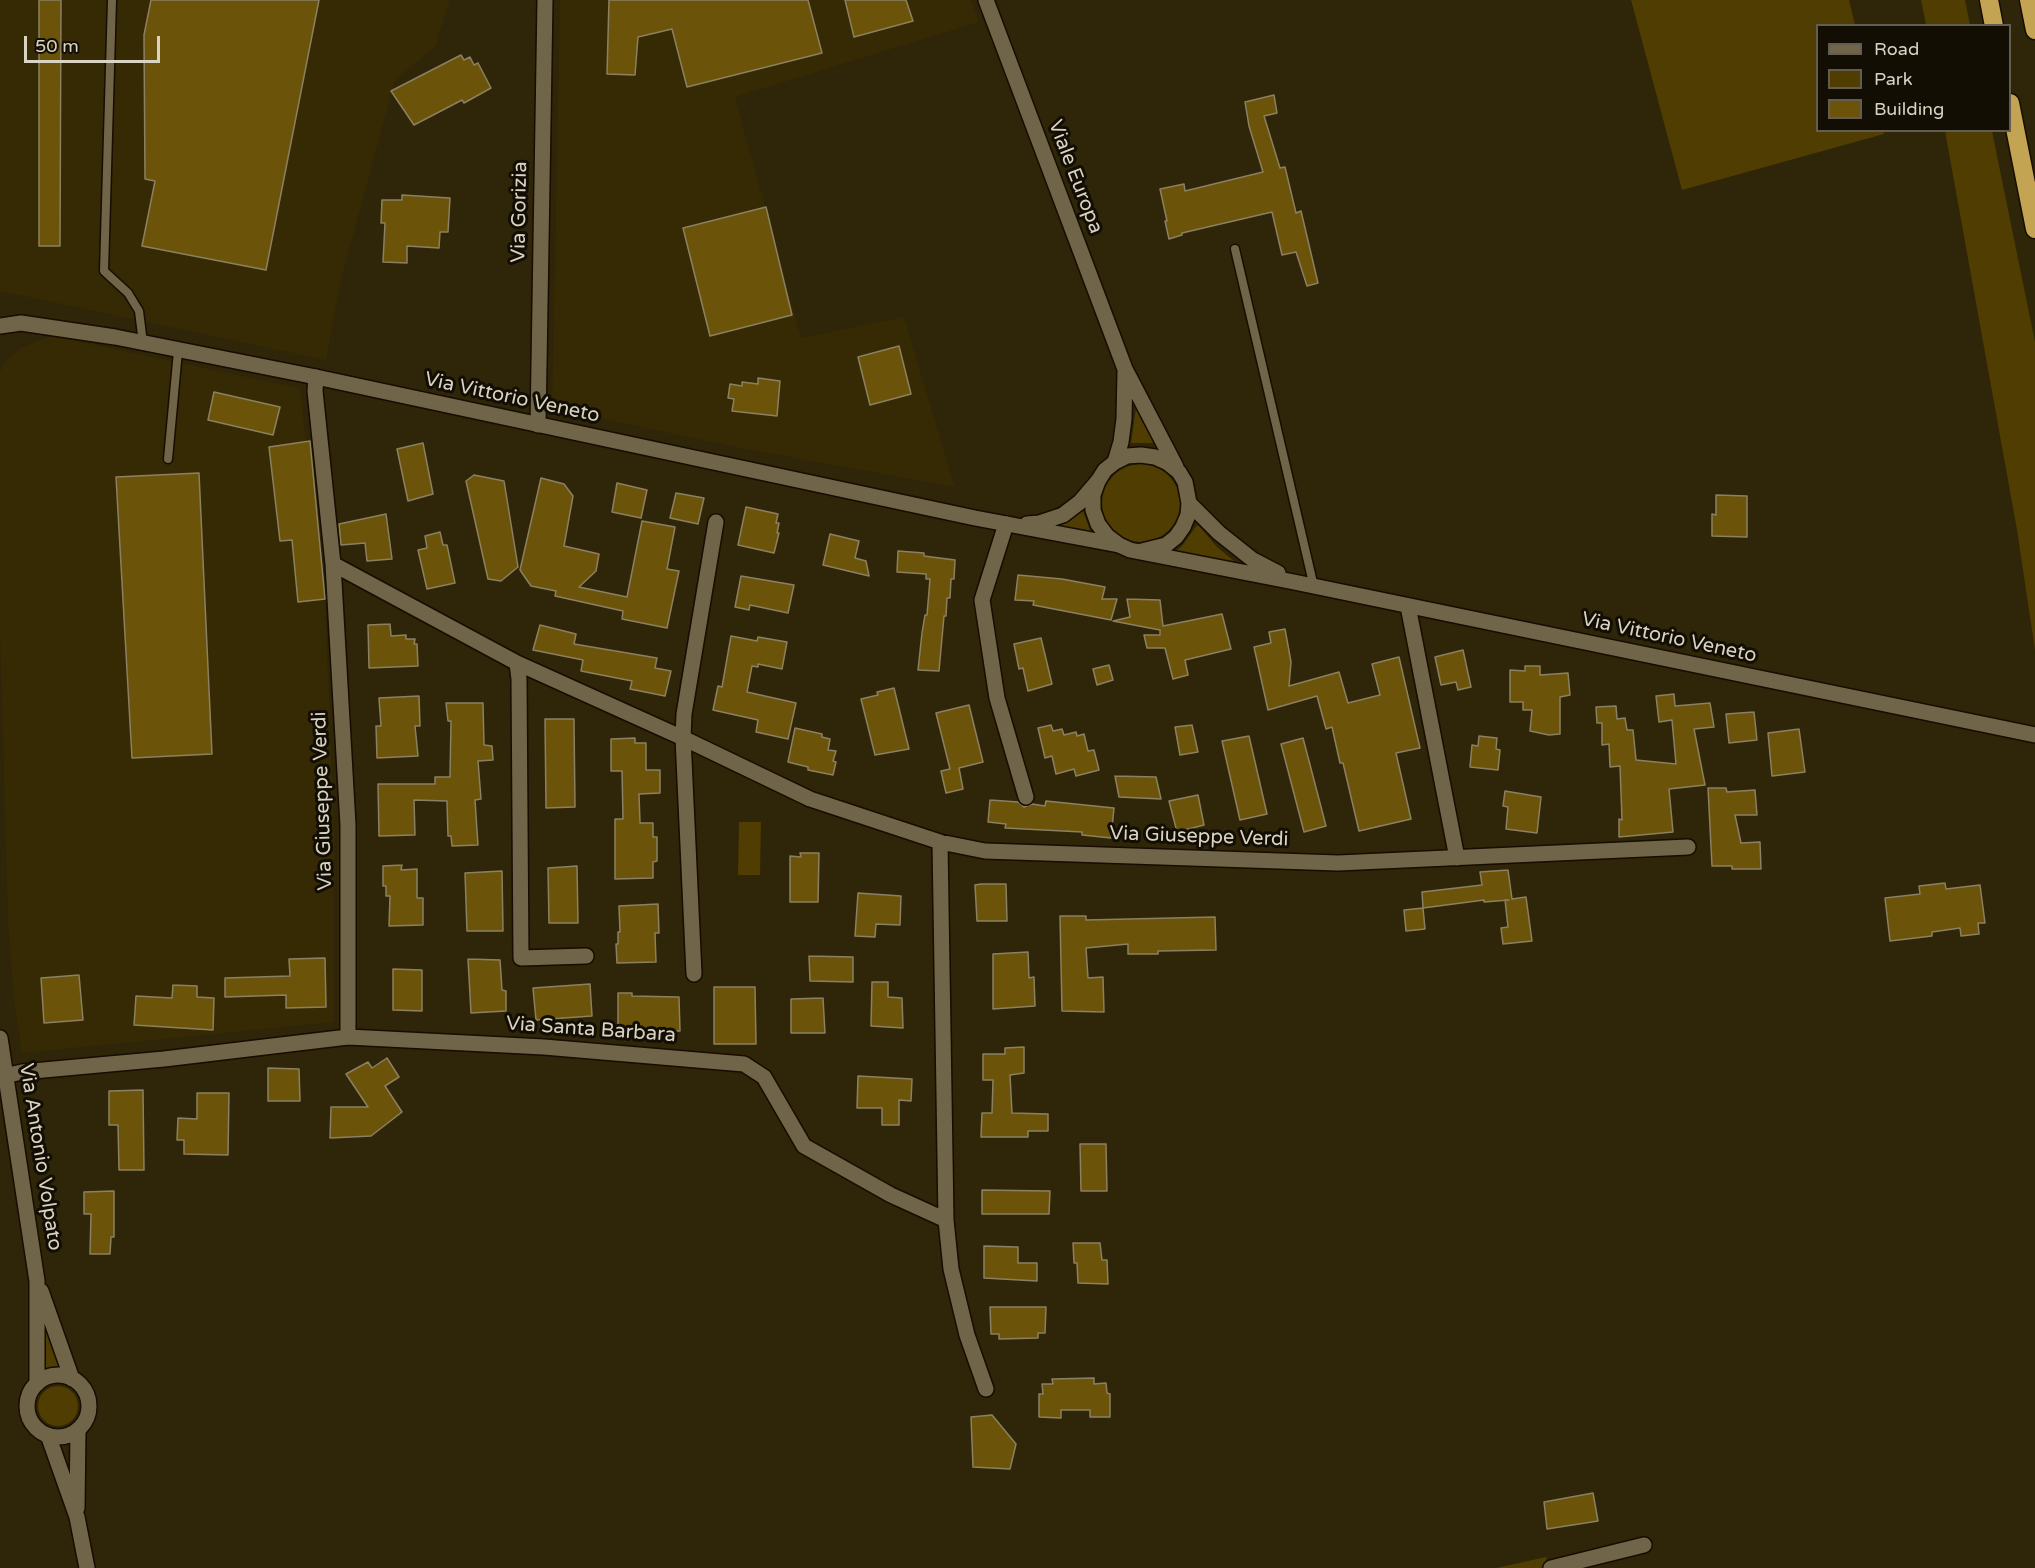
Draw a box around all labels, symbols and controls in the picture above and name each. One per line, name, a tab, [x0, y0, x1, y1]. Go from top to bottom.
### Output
scale bar	[27, 24, 164, 62]
legend	[1816, 24, 2011, 132]
text: 50 m	[35, 35, 79, 57]
text: Road	[1874, 38, 1919, 60]
text: Park	[1874, 68, 1912, 90]
text: Building	[1874, 98, 1944, 120]
street label: Viale Europa	[1042, 117, 1108, 237]
street label: Via Gorizia	[507, 161, 533, 263]
street label: Via Vittorio Veneto	[422, 368, 602, 428]
street label: Via Vittorio Veneto	[1579, 608, 1759, 668]
street label: Via Giuseppe Verdi	[308, 711, 338, 891]
street label: Via Giuseppe Verdi	[1109, 822, 1289, 852]
street label: Via Santa Barbara	[505, 1012, 677, 1048]
street label: Via Antonio Volpato	[13, 1062, 67, 1252]

